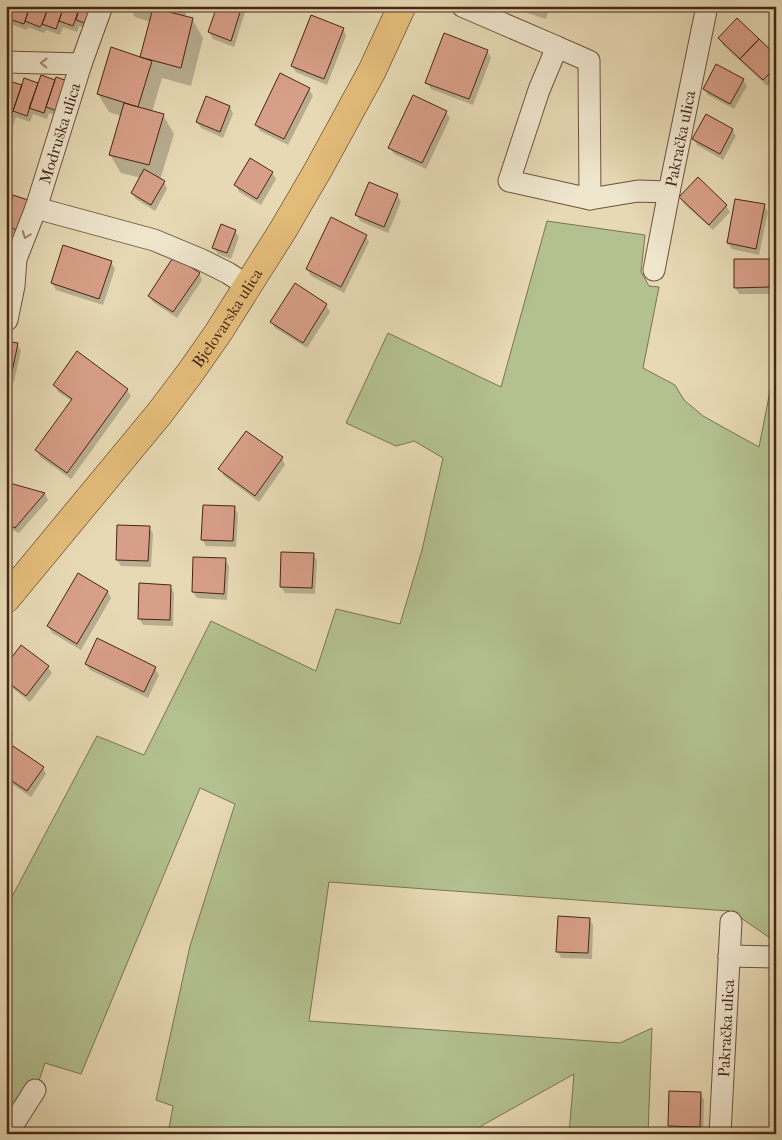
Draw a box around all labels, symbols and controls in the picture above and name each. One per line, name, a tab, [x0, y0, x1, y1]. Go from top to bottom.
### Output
one-way arrow	[39, 58, 47, 68]
street label: Modruška ulica	[35, 80, 85, 186]
street label: Pakračka ulica	[661, 88, 700, 189]
one-way arrow	[22, 230, 32, 239]
street label: Bjelovarska ulica	[188, 265, 267, 371]
street label: Pakračka ulica	[714, 978, 738, 1078]

